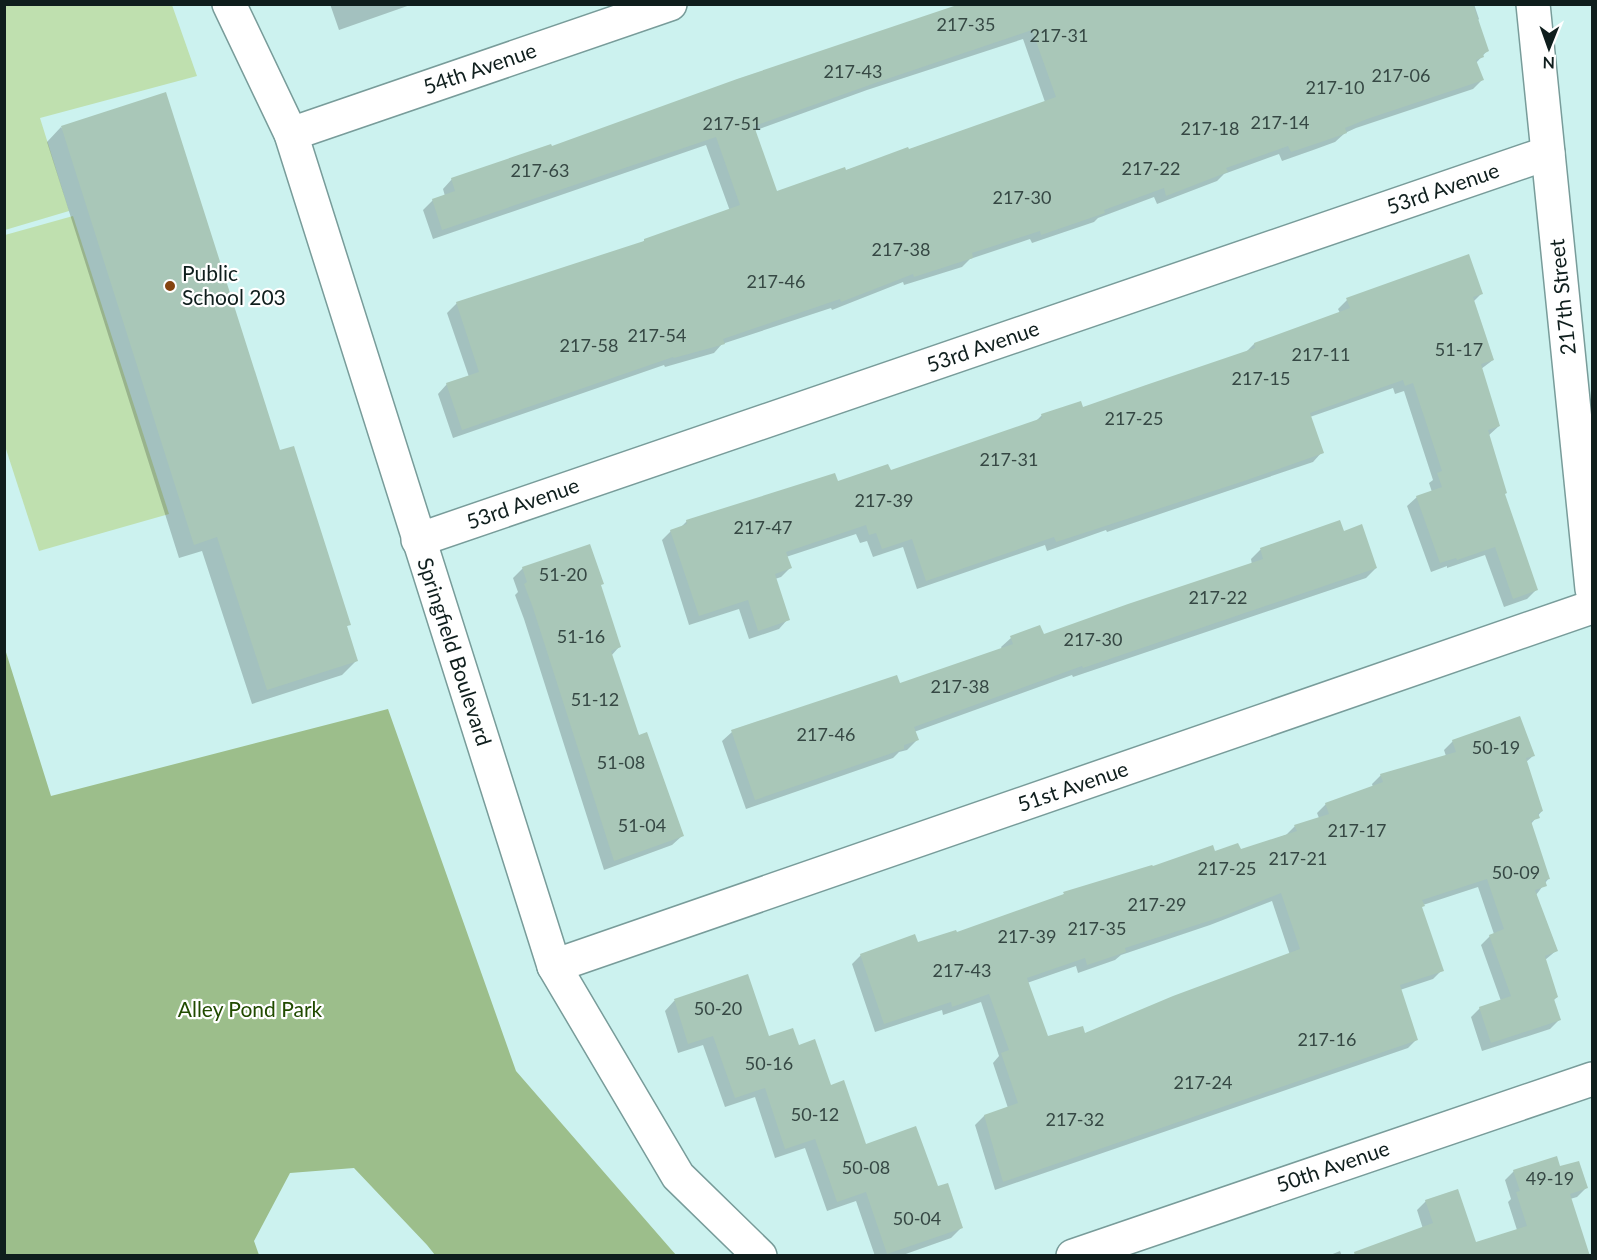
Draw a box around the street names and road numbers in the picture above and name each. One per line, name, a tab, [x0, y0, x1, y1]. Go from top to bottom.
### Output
street label: 54th Avenue	[420, 37, 539, 99]
street label: 53rd Avenue	[1383, 157, 1502, 219]
street label: 217th Street	[1543, 237, 1580, 356]
street label: 53rd Avenue	[923, 315, 1042, 377]
street label: 53rd Avenue	[463, 472, 582, 534]
street label: Springfield Boulevard	[413, 554, 498, 749]
street label: 51st Avenue	[1014, 755, 1131, 816]
street label: 50th Avenue	[1273, 1135, 1392, 1197]

